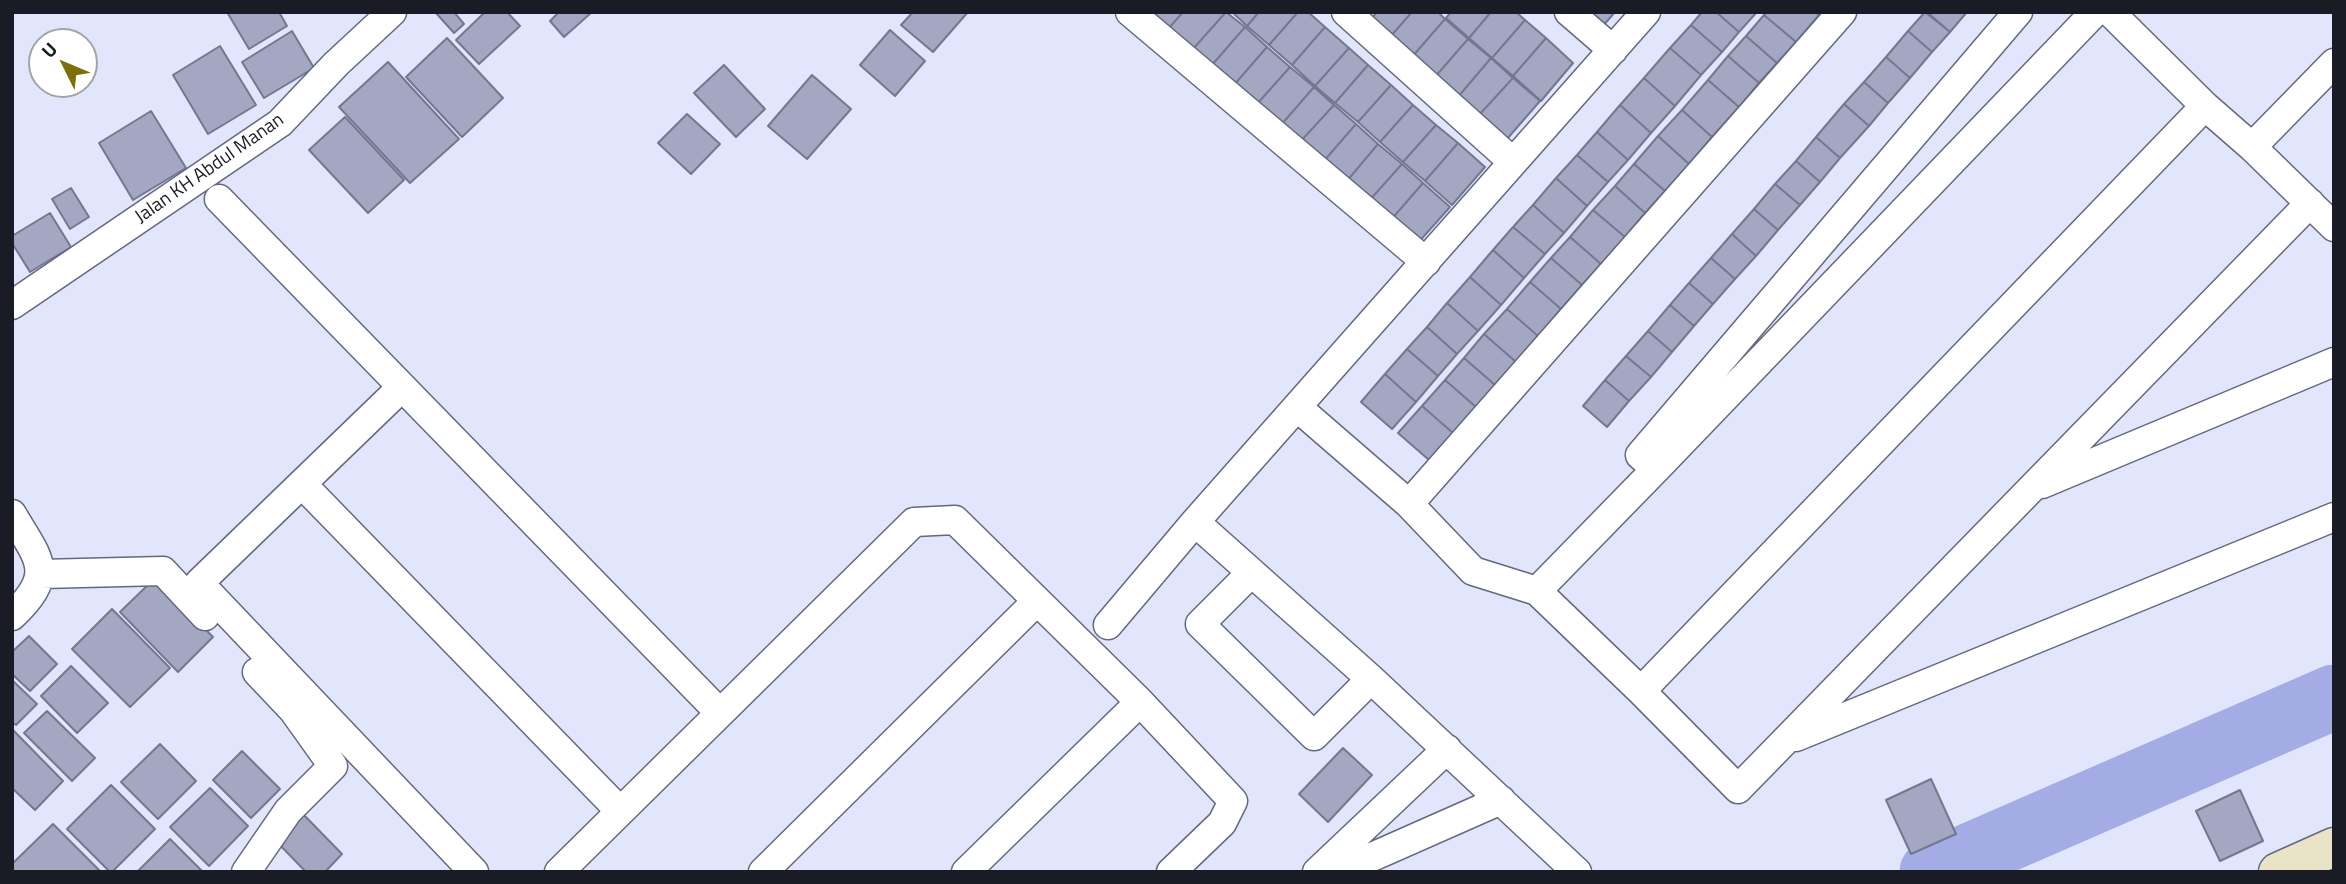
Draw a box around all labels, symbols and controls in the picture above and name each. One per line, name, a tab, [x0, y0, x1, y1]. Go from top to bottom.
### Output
north arrow	[28, 28, 98, 98]
text: U	[34, 35, 64, 64]
street label: Jalan KH Abdul Manan	[131, 109, 289, 229]

